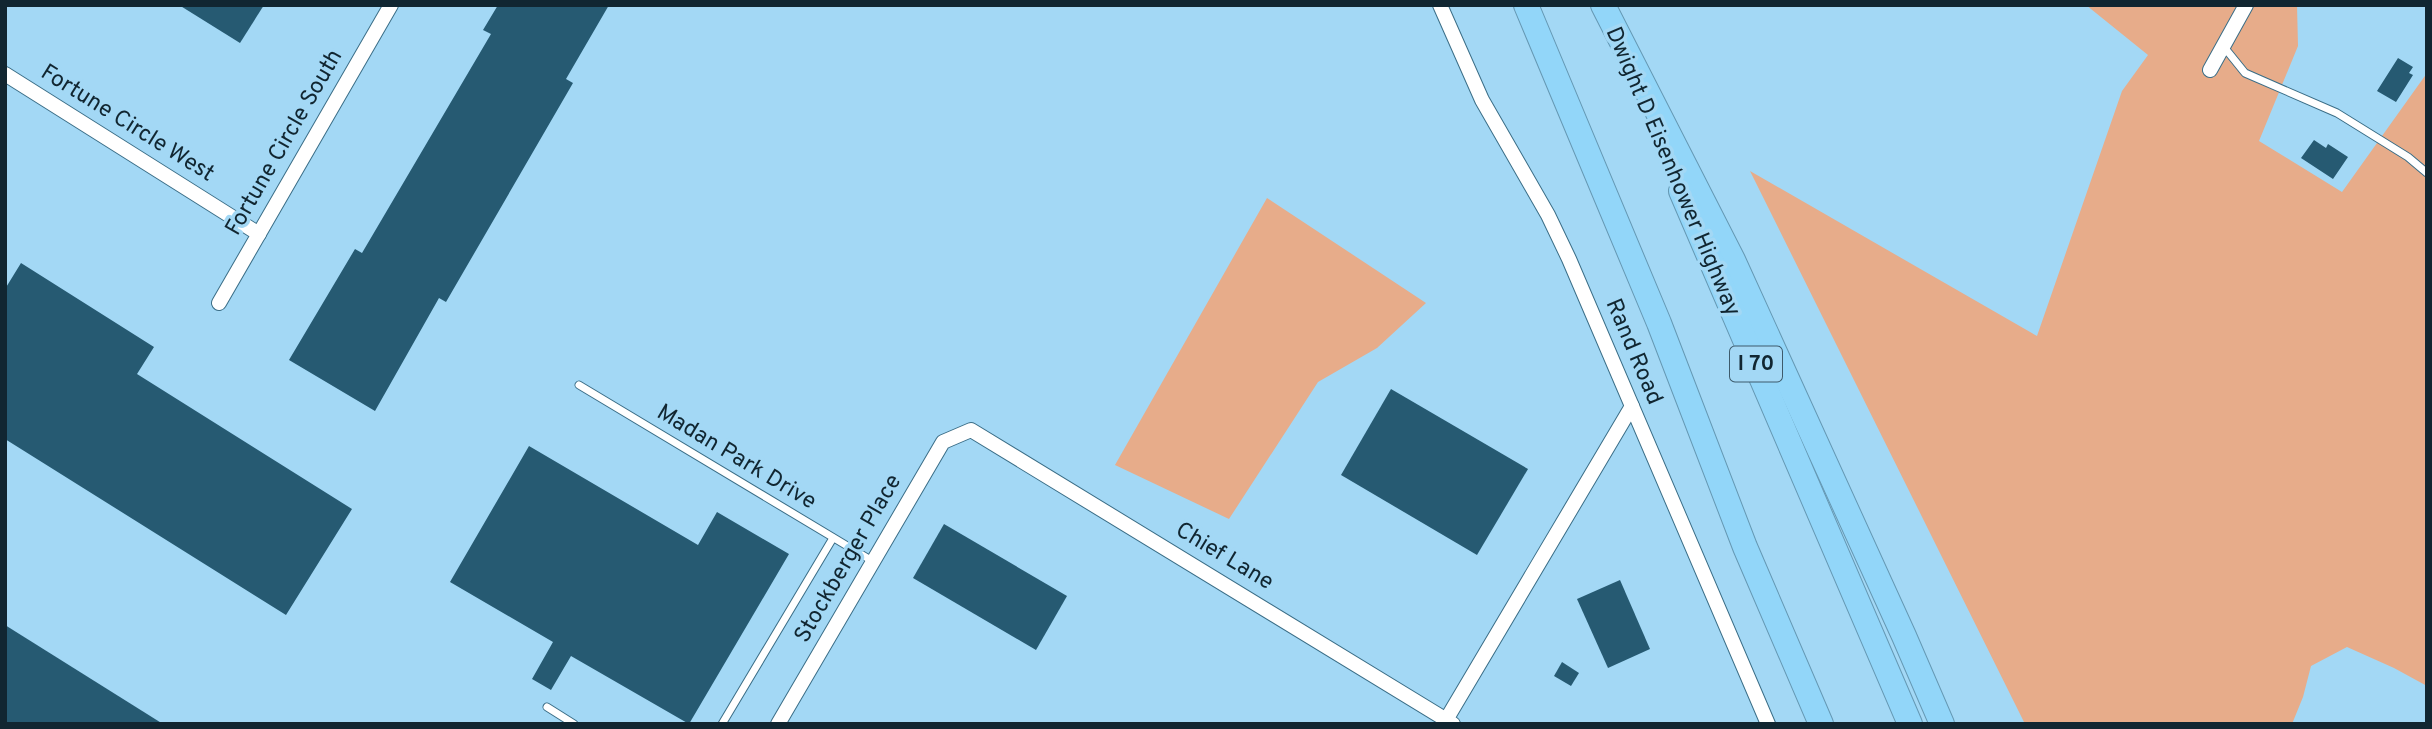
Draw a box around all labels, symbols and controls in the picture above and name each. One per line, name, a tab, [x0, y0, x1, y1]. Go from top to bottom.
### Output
street label: Dwight D Eisenhower Highway	[1598, 23, 1746, 321]
street label: Fortune Circle South	[220, 45, 350, 241]
street label: Fortune Circle West	[35, 59, 219, 189]
street label: Rand Road	[1598, 295, 1668, 409]
road number: I 70	[1730, 346, 1782, 382]
street label: Madan Park Drive	[651, 399, 821, 517]
street label: Stockberger Place	[789, 469, 909, 649]
street label: Chief Lane	[1170, 516, 1278, 598]

